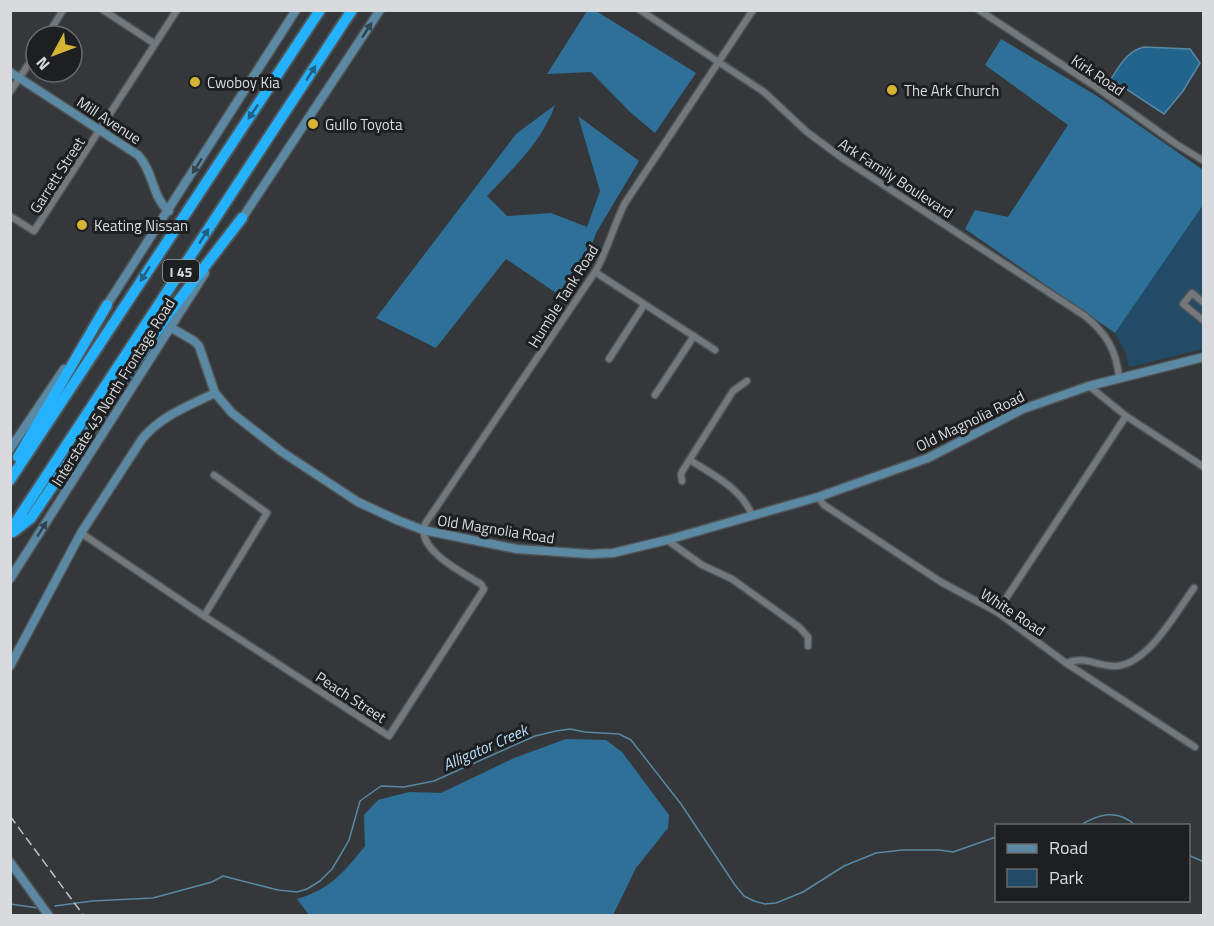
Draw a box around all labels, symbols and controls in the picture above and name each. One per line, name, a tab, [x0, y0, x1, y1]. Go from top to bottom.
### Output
one-way arrow	[361, 22, 373, 38]
north arrow	[24, 24, 84, 84]
street label: Kirk Road	[1067, 49, 1129, 101]
text: N	[30, 52, 55, 76]
one-way arrow	[305, 65, 316, 81]
place label: Cwoboy Kia	[207, 71, 280, 94]
marker: Cwoboy Kia	[188, 75, 202, 89]
place label: The Ark Church	[904, 79, 999, 102]
marker: The Ark Church	[885, 83, 899, 97]
street label: Mill Avenue	[72, 90, 146, 150]
one-way arrow	[248, 104, 259, 120]
place label: Gullo Toyota	[325, 113, 403, 136]
marker: Gullo Toyota	[306, 117, 320, 131]
street label: Garrett Street	[24, 132, 91, 218]
street label: Ark Family Boulevard	[834, 132, 958, 224]
one-way arrow	[192, 158, 203, 174]
place label: Keating Nissan	[94, 214, 188, 237]
marker: Keating Nissan	[75, 218, 89, 232]
one-way arrow	[198, 228, 209, 244]
street label: Humble Tank Road	[522, 240, 604, 352]
road number: I 45	[163, 260, 199, 282]
one-way arrow	[139, 266, 151, 282]
street label: Interstate 45 North Frontage Road	[46, 294, 180, 490]
street label: Old Magnolia Road	[912, 385, 1028, 457]
street label: Old Magnolia Road	[436, 508, 556, 550]
one-way arrow	[36, 521, 47, 537]
street label: White Road	[976, 582, 1050, 642]
street label: Peach Street	[311, 665, 392, 729]
water label: Alligator Creek	[439, 717, 533, 776]
legend	[995, 824, 1190, 902]
text: Road	[1049, 834, 1088, 861]
text: Park	[1049, 864, 1084, 891]

